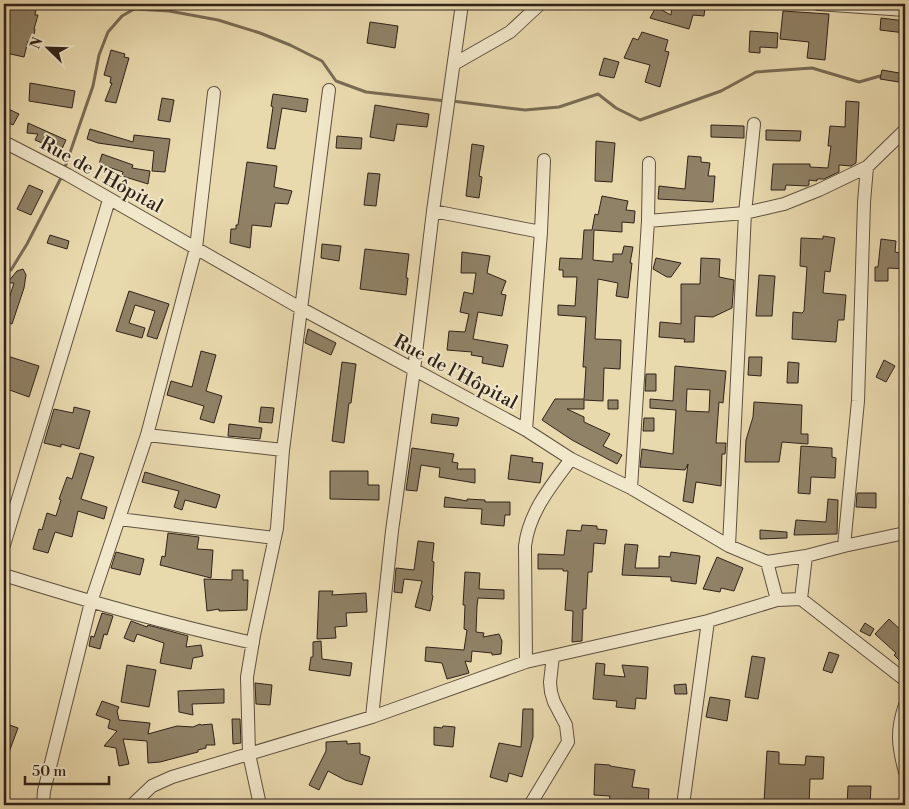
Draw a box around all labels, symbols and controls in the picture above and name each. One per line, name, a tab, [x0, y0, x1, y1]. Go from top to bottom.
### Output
north arrow	[22, 22, 72, 72]
text: N	[27, 35, 47, 52]
street label: Rue de l'Hôpital	[36, 131, 168, 219]
street label: Rue de l'Hôpital	[389, 329, 522, 415]
scale bar	[25, 754, 109, 786]
text: 50 m	[32, 762, 66, 781]

